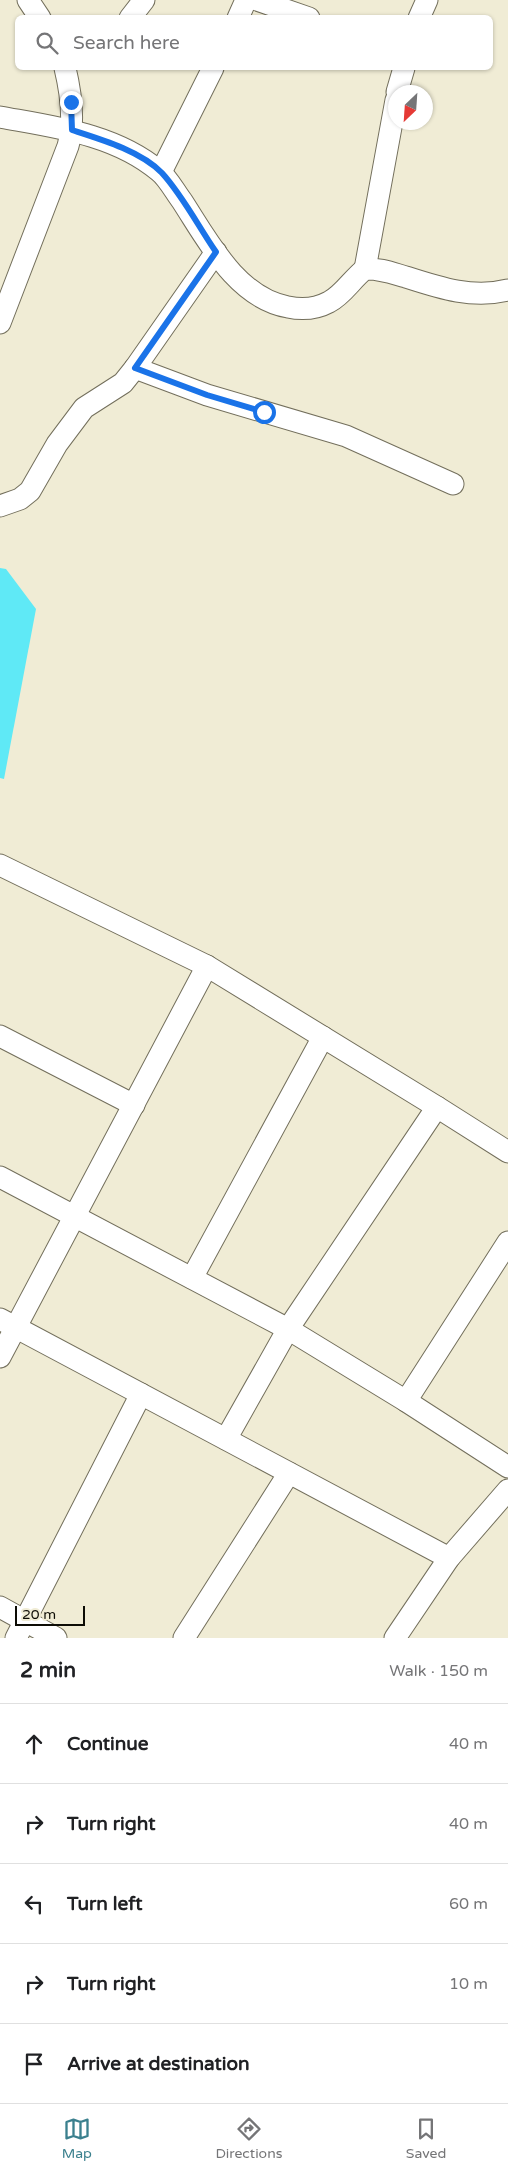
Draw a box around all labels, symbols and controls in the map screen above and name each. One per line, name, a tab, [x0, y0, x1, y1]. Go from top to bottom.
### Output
search box	[15, 15, 493, 70]
icon: search	[33, 29, 61, 57]
text: Search here	[73, 32, 180, 54]
north arrow	[388, 85, 433, 130]
route end	[60, 91, 83, 114]
route start	[253, 401, 276, 424]
scale bar	[15, 1603, 85, 1626]
text: 20 m	[22, 1606, 56, 1623]
text: 2 min	[20, 1658, 76, 1683]
text: Walk · 150 m	[389, 1661, 488, 1681]
icon: ahead	[20, 1730, 48, 1758]
text: Continue	[67, 1733, 149, 1755]
text: 40 m	[449, 1734, 488, 1754]
icon: right	[20, 1810, 48, 1838]
text: Turn right	[67, 1813, 155, 1835]
text: 40 m	[449, 1814, 488, 1834]
icon: left	[20, 1890, 48, 1918]
text: Turn left	[67, 1893, 143, 1915]
text: 60 m	[449, 1894, 488, 1914]
icon: right	[20, 1970, 48, 1998]
text: Turn right	[67, 1973, 155, 1995]
text: 10 m	[449, 1974, 488, 1994]
icon: arrive	[20, 2050, 48, 2078]
text: Arrive at destination	[67, 2053, 250, 2075]
tab: Map	[62, 2115, 92, 2162]
tab: Directions	[215, 2115, 282, 2162]
tab: Saved	[406, 2115, 446, 2162]

